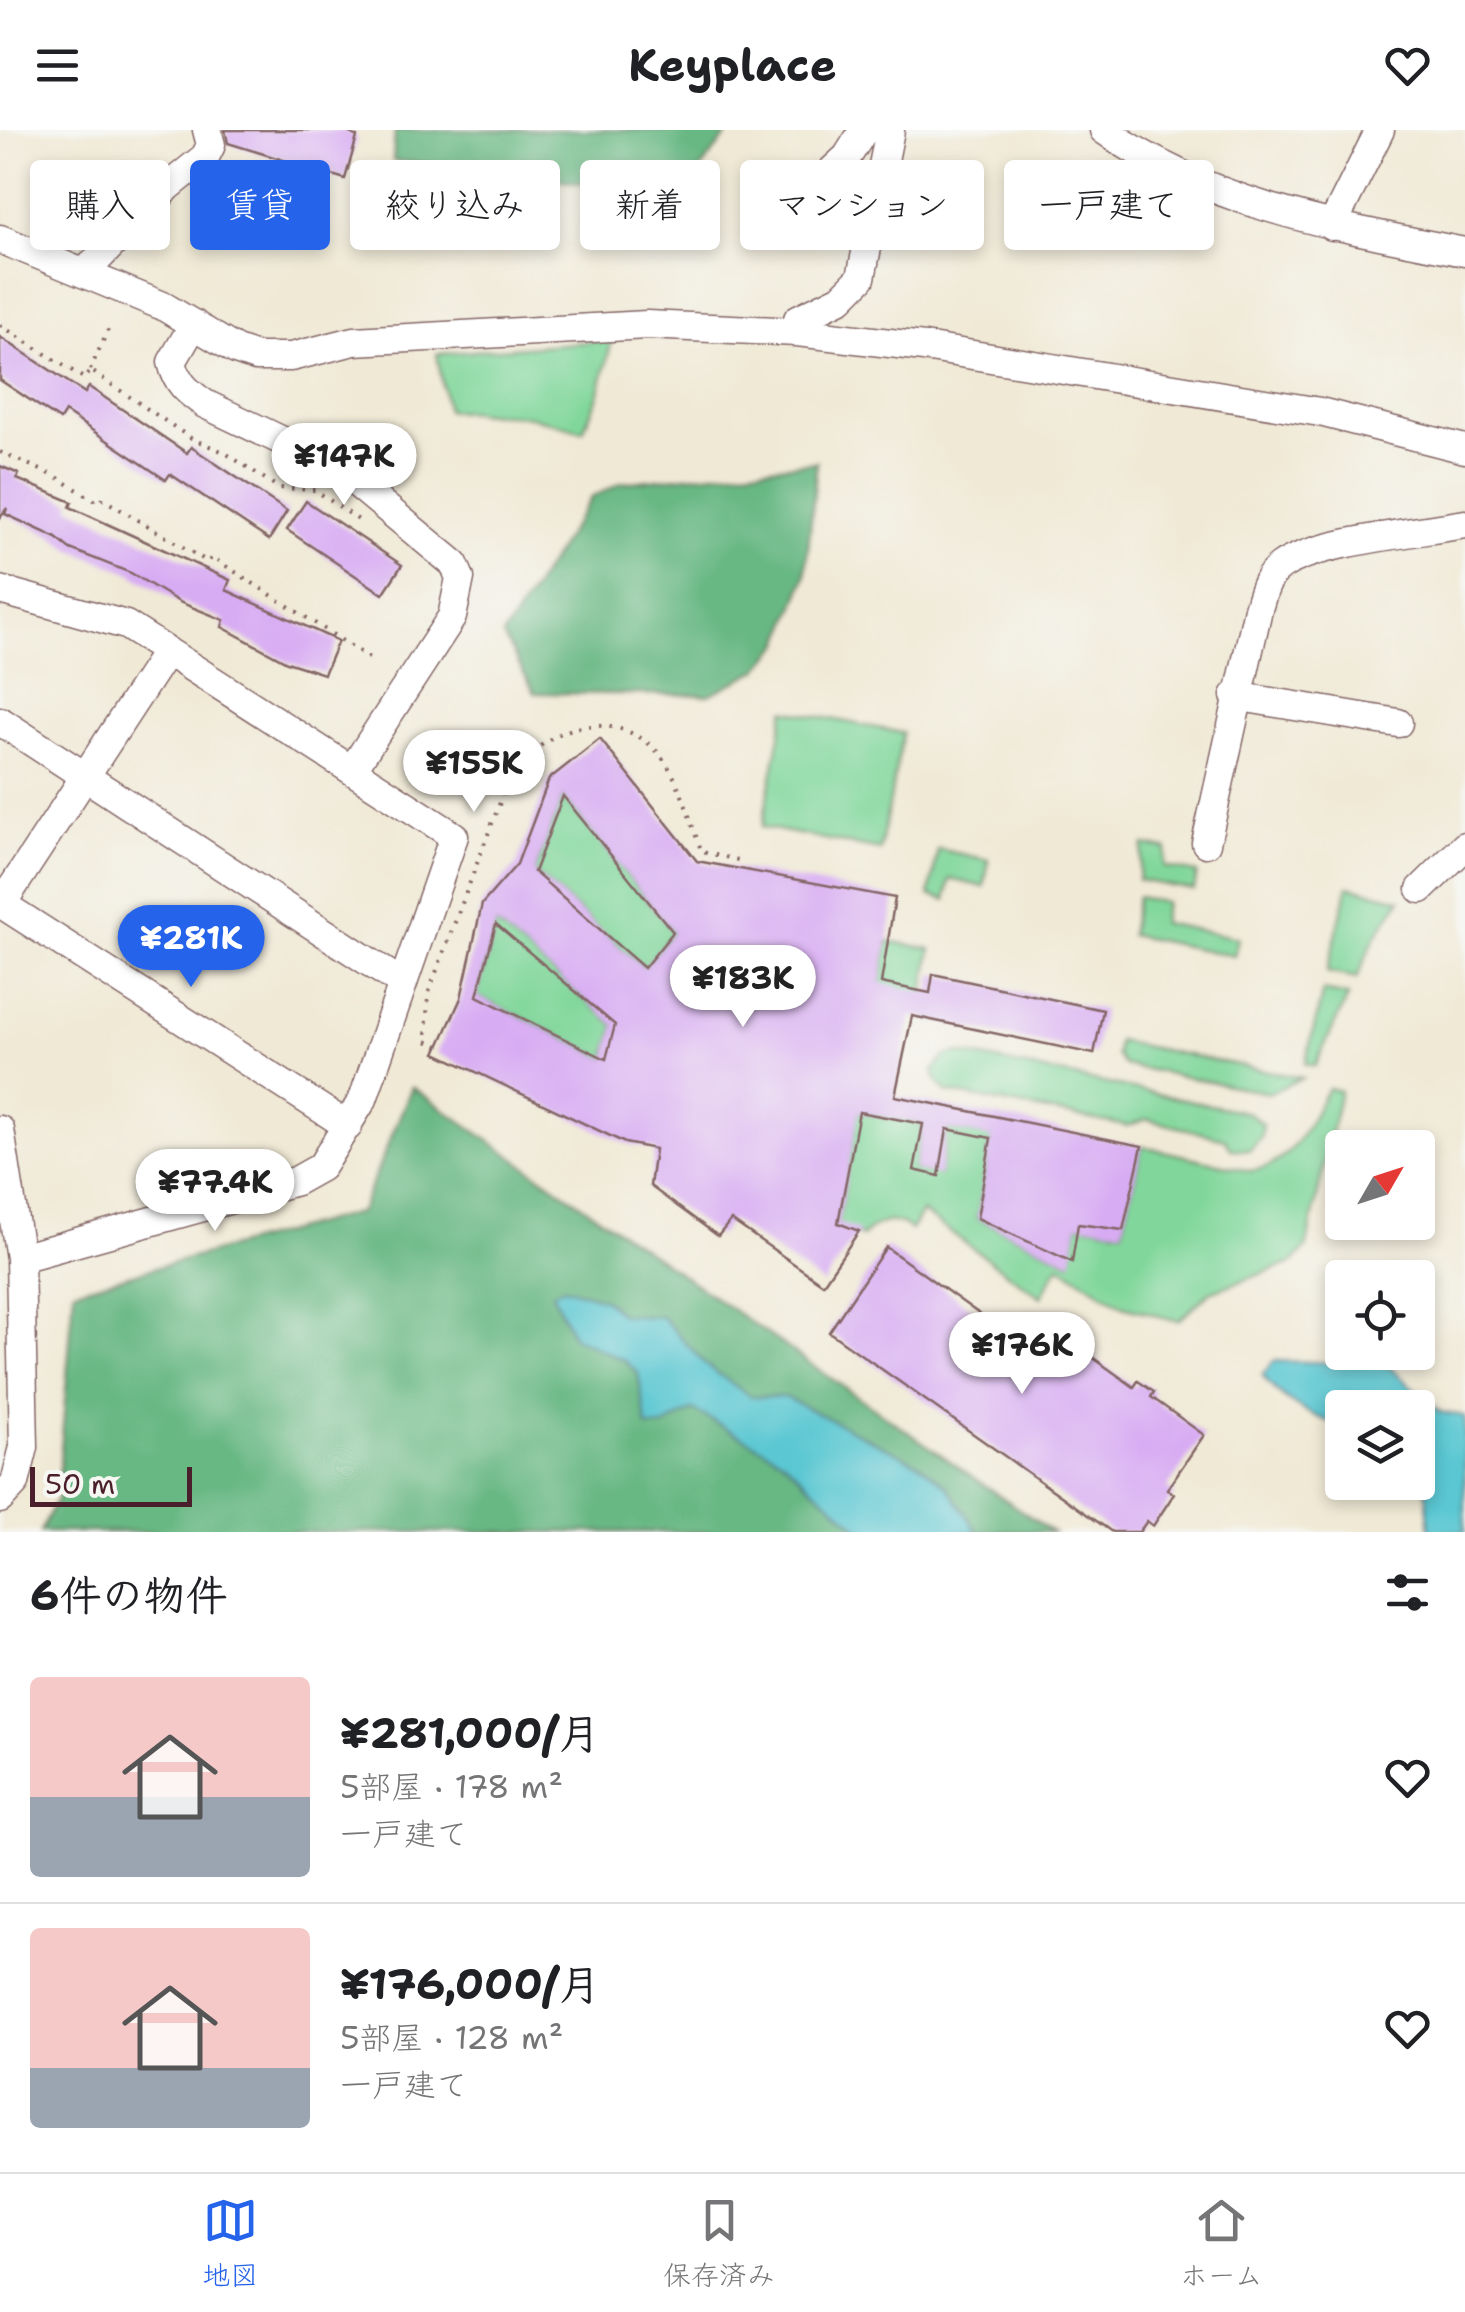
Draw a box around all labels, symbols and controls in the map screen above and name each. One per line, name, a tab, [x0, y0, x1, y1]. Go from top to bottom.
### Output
text: Keyplace	[628, 35, 837, 95]
icon: menu	[30, 38, 85, 93]
icon: heart	[1380, 38, 1435, 93]
chip: 購入	[30, 160, 170, 250]
chip: 賃貸	[190, 160, 330, 250]
chip: 絞り込み	[350, 160, 560, 250]
chip: 新着	[580, 160, 720, 250]
chip: マンション	[740, 160, 984, 250]
chip: 一戸建て	[1004, 160, 1214, 250]
pin: ¥147K	[274, 423, 414, 508]
text: ¥147K	[294, 434, 394, 477]
pin: ¥155K	[404, 730, 544, 815]
text: ¥155K	[425, 741, 523, 784]
pin: ¥281K	[121, 905, 261, 990]
text: ¥281K	[140, 916, 242, 959]
pin: ¥183K	[673, 945, 813, 1030]
text: ¥183K	[692, 956, 794, 999]
north arrow	[1325, 1130, 1435, 1240]
map controls	[1325, 1130, 1435, 1500]
pin: ¥77.4K	[134, 1149, 296, 1234]
text: ¥77.4K	[157, 1160, 273, 1203]
button: locate	[1325, 1260, 1435, 1370]
pin: ¥176K	[952, 1312, 1092, 1397]
text: ¥176K	[971, 1323, 1073, 1366]
button: layers	[1325, 1390, 1435, 1500]
scale bar	[30, 1462, 192, 1506]
text: 50 m	[45, 1465, 115, 1503]
icon: filters	[1380, 1565, 1435, 1620]
text: 6件の物件	[30, 1567, 227, 1623]
text: ¥281,000/月	[340, 1705, 600, 1761]
icon: home	[110, 1717, 230, 1837]
icon: heart	[1380, 1750, 1435, 1805]
text: 5部屋 · 178 m²	[340, 1765, 563, 1808]
text: 一戸建て	[340, 1812, 468, 1855]
text: ¥176,000/月	[340, 1956, 601, 2012]
icon: home	[110, 1968, 230, 2088]
icon: heart	[1380, 2001, 1435, 2056]
text: 5部屋 · 128 m²	[340, 2016, 563, 2059]
text: 一戸建て	[340, 2063, 468, 2106]
tab: 地図	[202, 2193, 258, 2294]
tab: 保存済み	[663, 2193, 775, 2294]
tab: ホーム	[1180, 2193, 1263, 2294]

